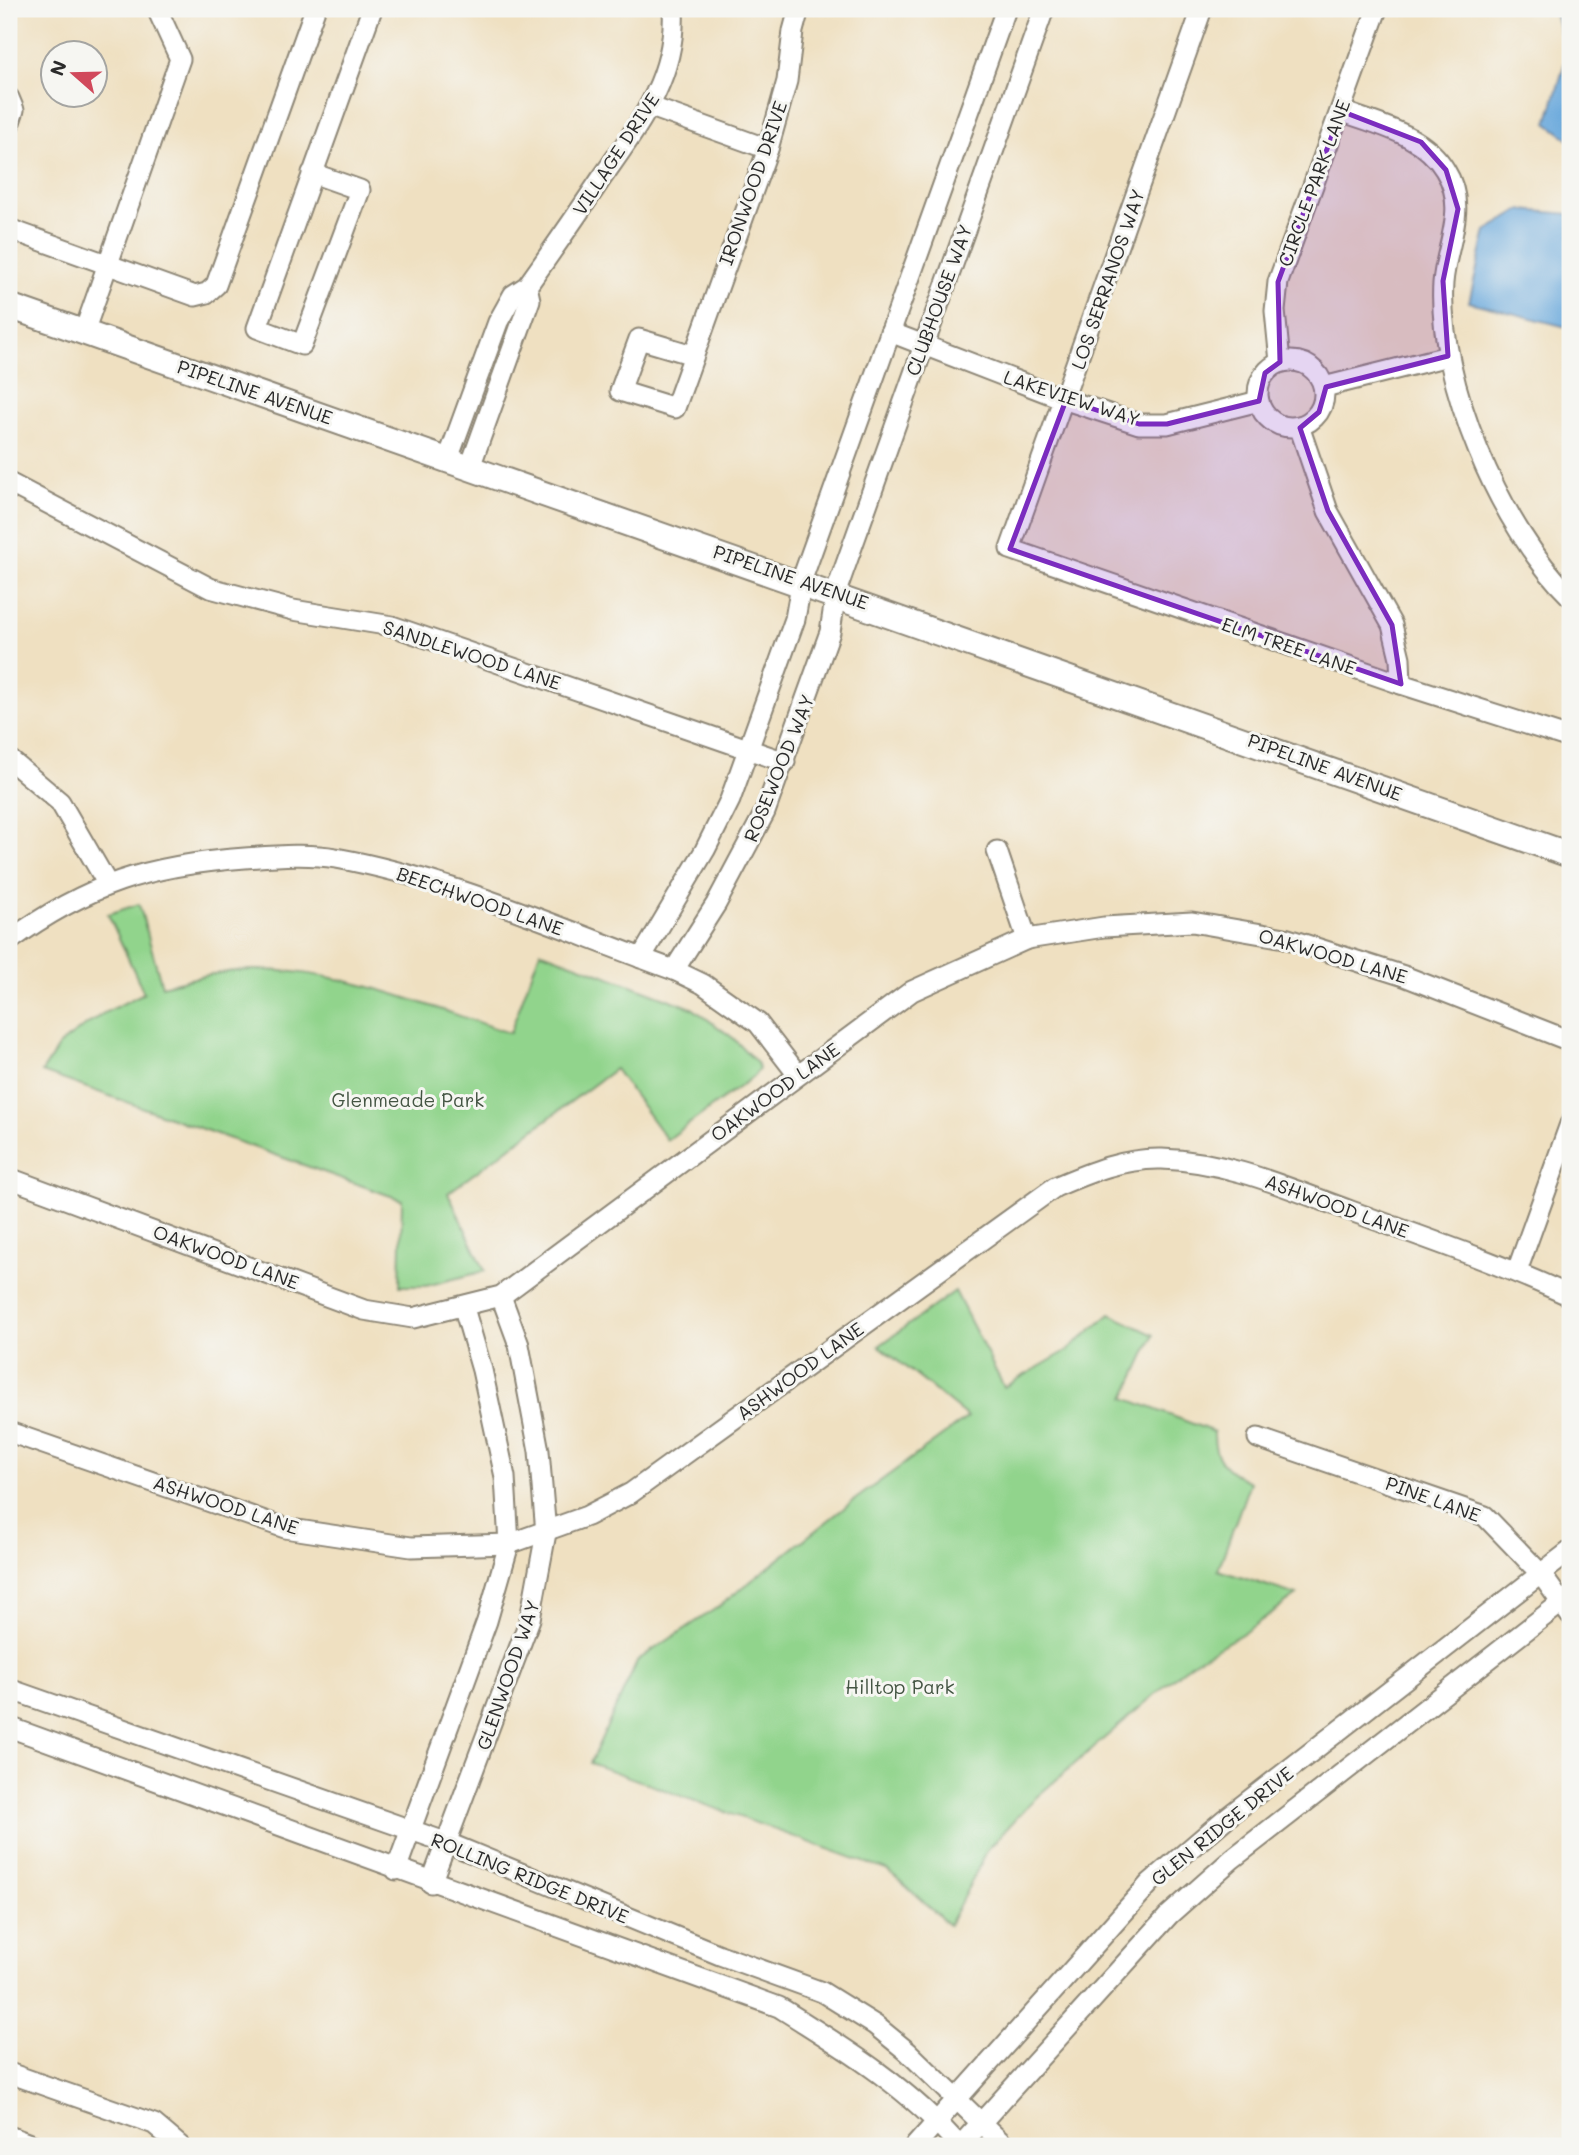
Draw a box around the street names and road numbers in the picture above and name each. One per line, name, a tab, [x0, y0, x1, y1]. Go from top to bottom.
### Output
street label: VILLAGE DRIVE	[567, 88, 665, 220]
street label: CIRCLE PARK LANE	[1272, 96, 1355, 270]
street label: IRONWOOD DRIVE	[713, 97, 792, 268]
street label: LOS SERRANOS WAY	[1065, 185, 1150, 372]
street label: CLUBHOUSE WAY	[900, 221, 978, 379]
street label: PIPELINE AVENUE	[174, 353, 336, 430]
street label: LAKEVIEW WAY	[1001, 364, 1144, 431]
street label: PIPELINE AVENUE	[710, 538, 872, 615]
street label: ELM TREE LANE	[1219, 611, 1360, 680]
street label: SANDLEWOOD LANE	[380, 614, 564, 695]
street label: ROSEWOOD WAY	[738, 690, 820, 845]
street label: PIPELINE AVENUE	[1244, 727, 1406, 806]
street label: BEECHWOOD LANE	[394, 860, 567, 941]
street label: OAKWOOD LANE	[1256, 922, 1411, 989]
street label: OAKWOOD LANE	[705, 1036, 844, 1147]
street label: ASHWOOD LANE	[1262, 1168, 1413, 1243]
street label: OAKWOOD LANE	[150, 1218, 303, 1295]
street label: ASHWOOD LANE	[731, 1316, 868, 1425]
street label: ASHWOOD LANE	[150, 1469, 302, 1540]
street label: PINE LANE	[1382, 1470, 1484, 1527]
street label: GLENWOOD WAY	[470, 1596, 545, 1753]
street label: GLEN RIDGE DRIVE	[1145, 1760, 1298, 1891]
street label: ROLLING RIDGE DRIVE	[428, 1826, 633, 1929]

